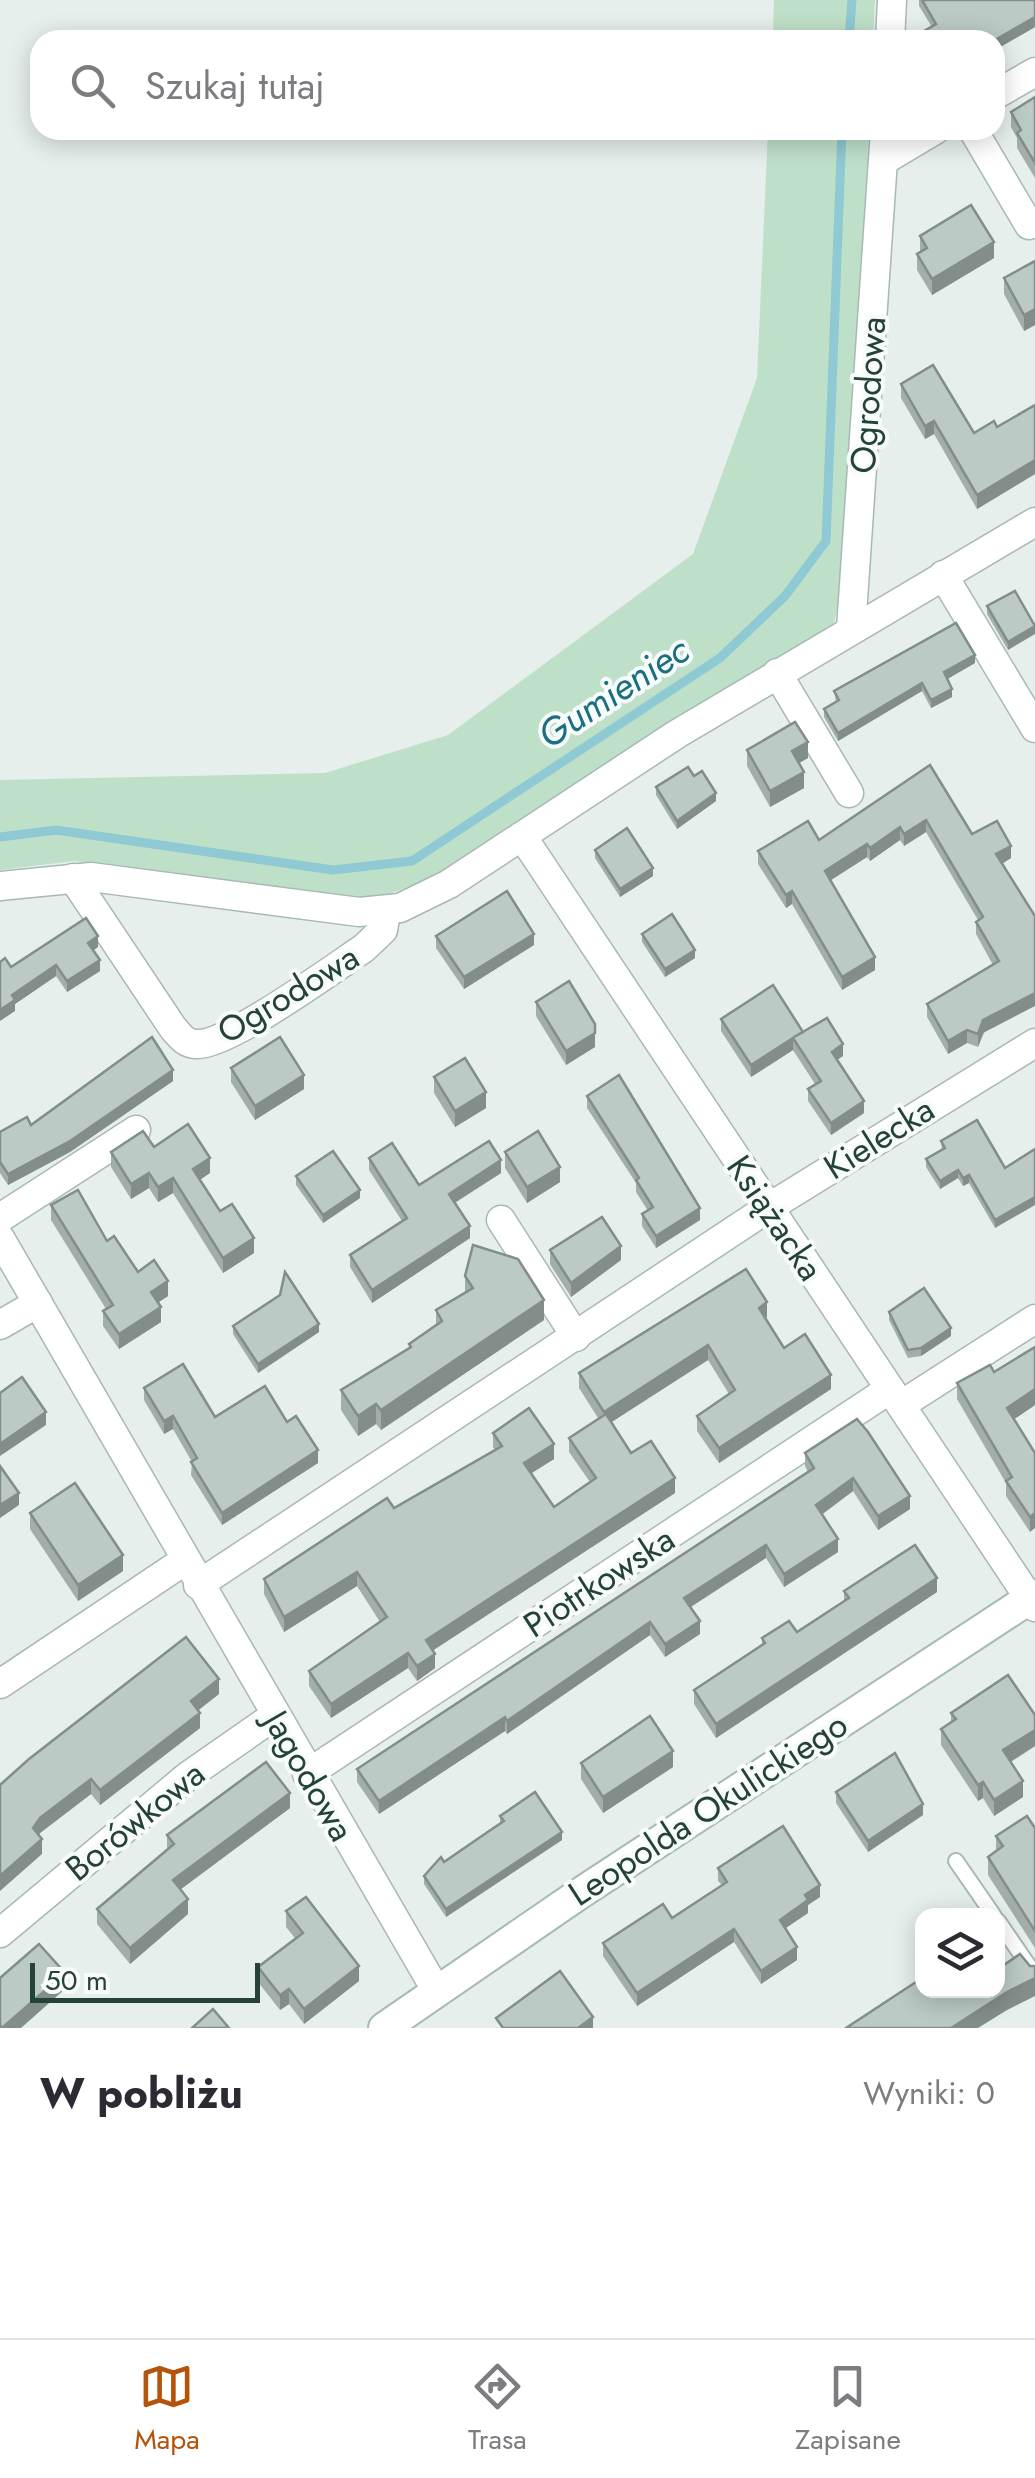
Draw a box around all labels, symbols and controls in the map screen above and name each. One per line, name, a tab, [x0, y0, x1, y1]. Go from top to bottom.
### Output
search box	[30, 30, 1005, 140]
icon: search	[65, 58, 120, 113]
text: Szukaj tutaj	[145, 58, 325, 113]
street label: Ogrodowa	[838, 315, 898, 475]
water label: Gumieniec	[526, 622, 700, 762]
street label: Ogrodowa	[208, 932, 368, 1056]
street label: Kielecka	[814, 1084, 944, 1192]
street label: Książacka	[715, 1145, 835, 1291]
street label: Piotrkowska	[514, 1514, 684, 1650]
street label: Jagodowa	[249, 1698, 367, 1851]
street label: Leopolda Okulickiego	[559, 1700, 857, 1918]
street label: Borówkowa	[55, 1749, 215, 1893]
map controls	[915, 1908, 1005, 1998]
button: layers	[915, 1908, 1005, 1998]
scale bar	[30, 1958, 260, 2002]
text: 50 m	[45, 1960, 108, 2001]
text: W pobliżu	[40, 2063, 243, 2124]
text: Wyniki: 0	[863, 2070, 995, 2116]
tab: Mapa	[134, 2359, 200, 2460]
tab: Trasa	[468, 2359, 527, 2460]
tab: Zapisane	[795, 2359, 901, 2460]

